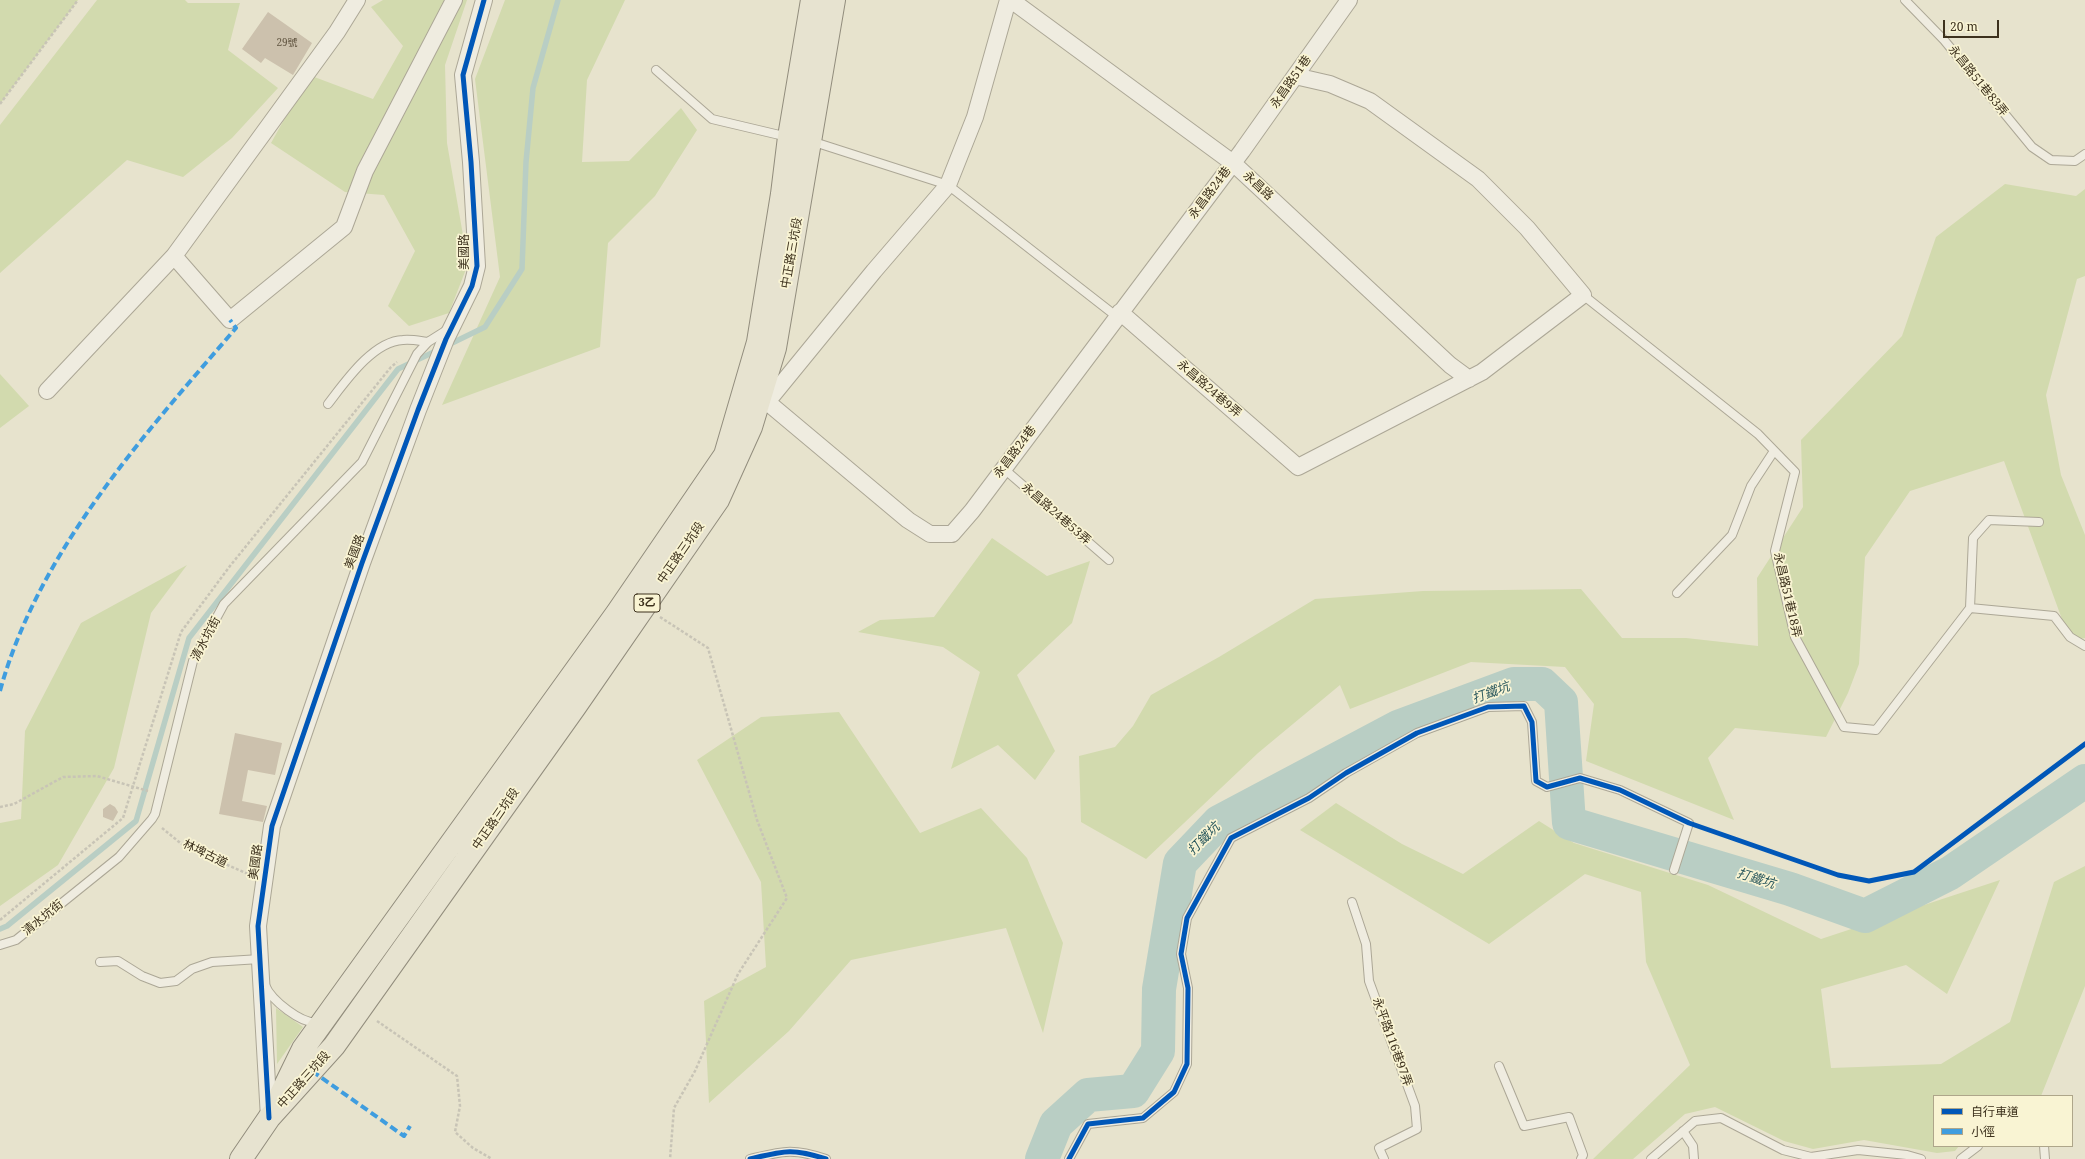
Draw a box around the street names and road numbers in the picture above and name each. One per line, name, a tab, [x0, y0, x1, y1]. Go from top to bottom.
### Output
street label: 永昌路51巷83弄	[1945, 43, 2011, 119]
street label: 永昌路51巷	[1267, 53, 1315, 111]
street label: 永昌路24巷	[1186, 164, 1234, 222]
street label: 永昌路	[1240, 168, 1276, 204]
street label: 中正路三坑段	[779, 216, 805, 290]
street label: 美國路	[458, 234, 472, 270]
street label: 永昌路24巷9弄	[1174, 357, 1244, 421]
street label: 永昌路24巷	[991, 423, 1039, 481]
street label: 永昌路24巷53弄	[1019, 480, 1093, 548]
street label: 中正路三坑段	[654, 519, 708, 587]
street label: 美國路	[342, 533, 368, 571]
street label: 永昌路51巷18弄	[1770, 551, 1804, 639]
road number: 3乙	[634, 594, 660, 612]
street label: 清水坑街	[188, 614, 224, 664]
street label: 中正路三坑段	[469, 785, 523, 853]
street label: 林埤古道	[180, 837, 230, 871]
street label: 美國路	[246, 843, 266, 881]
street label: 清水坑街	[20, 897, 66, 939]
street label: 永平路116巷97弄	[1369, 996, 1415, 1088]
street label: 中正路三坑段	[275, 1048, 333, 1112]

